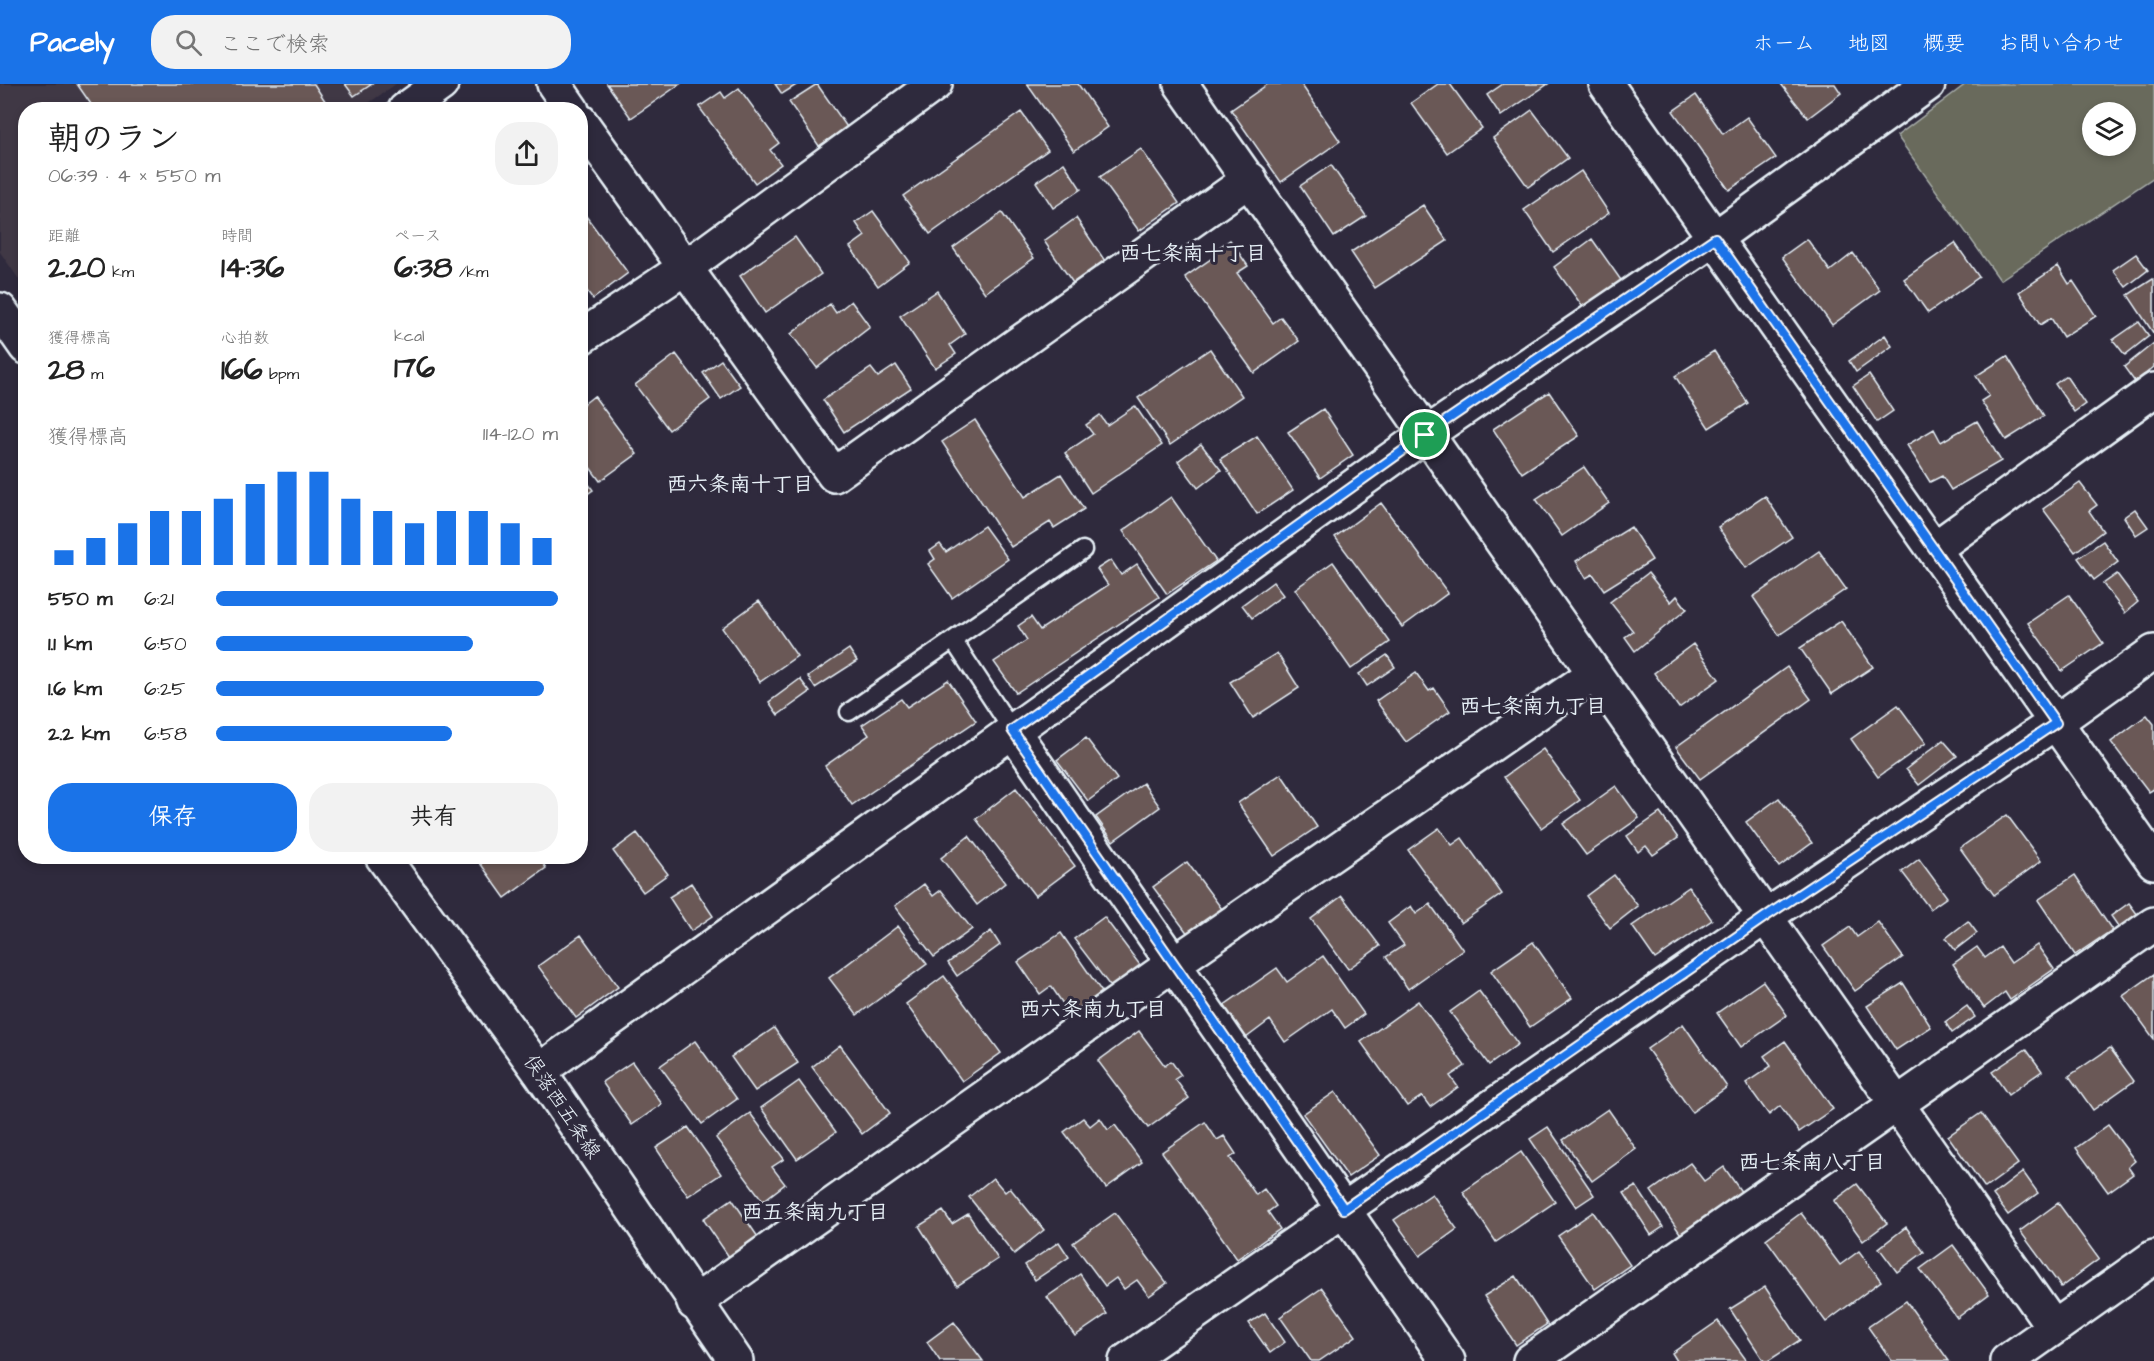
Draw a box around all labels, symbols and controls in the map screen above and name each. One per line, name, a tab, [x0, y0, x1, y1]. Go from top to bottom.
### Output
search box	[151, 15, 571, 69]
text: Pacely	[30, 23, 115, 62]
icon: search	[172, 26, 205, 59]
text: ここで検索	[220, 29, 330, 60]
text: ホーム	[1753, 29, 1815, 58]
text: 地図	[1848, 29, 1890, 58]
text: 概要	[1923, 29, 1965, 58]
text: お問い合わせ	[1998, 29, 2124, 58]
map controls	[2082, 102, 2136, 156]
button: layers	[2082, 102, 2136, 156]
text: 朝のラン	[48, 116, 180, 162]
button: share	[495, 122, 558, 185]
text: 06:39 · 4 × 550 m	[48, 162, 220, 190]
text: 距離	[48, 225, 80, 247]
text: 時間	[221, 225, 253, 247]
text: ペース	[394, 225, 441, 247]
district label: 西七条南十丁目	[1120, 239, 1267, 268]
text: 2.20	[48, 247, 105, 289]
text: 14:36	[221, 247, 284, 289]
text: 6:38	[394, 247, 453, 289]
text: km	[105, 261, 134, 283]
text: /km	[453, 261, 489, 283]
text: kcal	[394, 325, 425, 347]
text: 獲得標高	[48, 327, 112, 349]
text: 心拍数	[221, 327, 269, 349]
text: 176	[394, 347, 435, 389]
text: 28	[48, 349, 85, 391]
text: 166	[221, 349, 262, 391]
text: m	[85, 363, 103, 385]
text: bpm	[262, 363, 299, 385]
pin	[1399, 409, 1450, 460]
icon: arrive	[1408, 418, 1441, 451]
text: 114–120 m	[483, 420, 558, 448]
text: 獲得標高	[48, 423, 128, 451]
district label: 西六条南十丁目	[667, 470, 814, 499]
text: 550 m	[48, 585, 113, 613]
text: 6:21	[144, 585, 174, 613]
text: 1.1 km	[48, 630, 92, 658]
text: 6:50	[144, 630, 187, 658]
text: 1.6 km	[48, 675, 102, 703]
text: 6:25	[144, 675, 185, 703]
district label: 西七条南九丁目	[1460, 692, 1607, 721]
text: 2.2 km	[48, 720, 110, 748]
text: 6:58	[144, 720, 187, 748]
button: 保存	[48, 783, 297, 852]
button: 共有	[309, 783, 558, 852]
district label: 西六条南九丁目	[1020, 995, 1167, 1024]
street label: 俣落西五条線	[517, 1049, 607, 1165]
district label: 西七条南八丁目	[1739, 1148, 1886, 1177]
district label: 西五条南九丁目	[742, 1198, 889, 1227]

